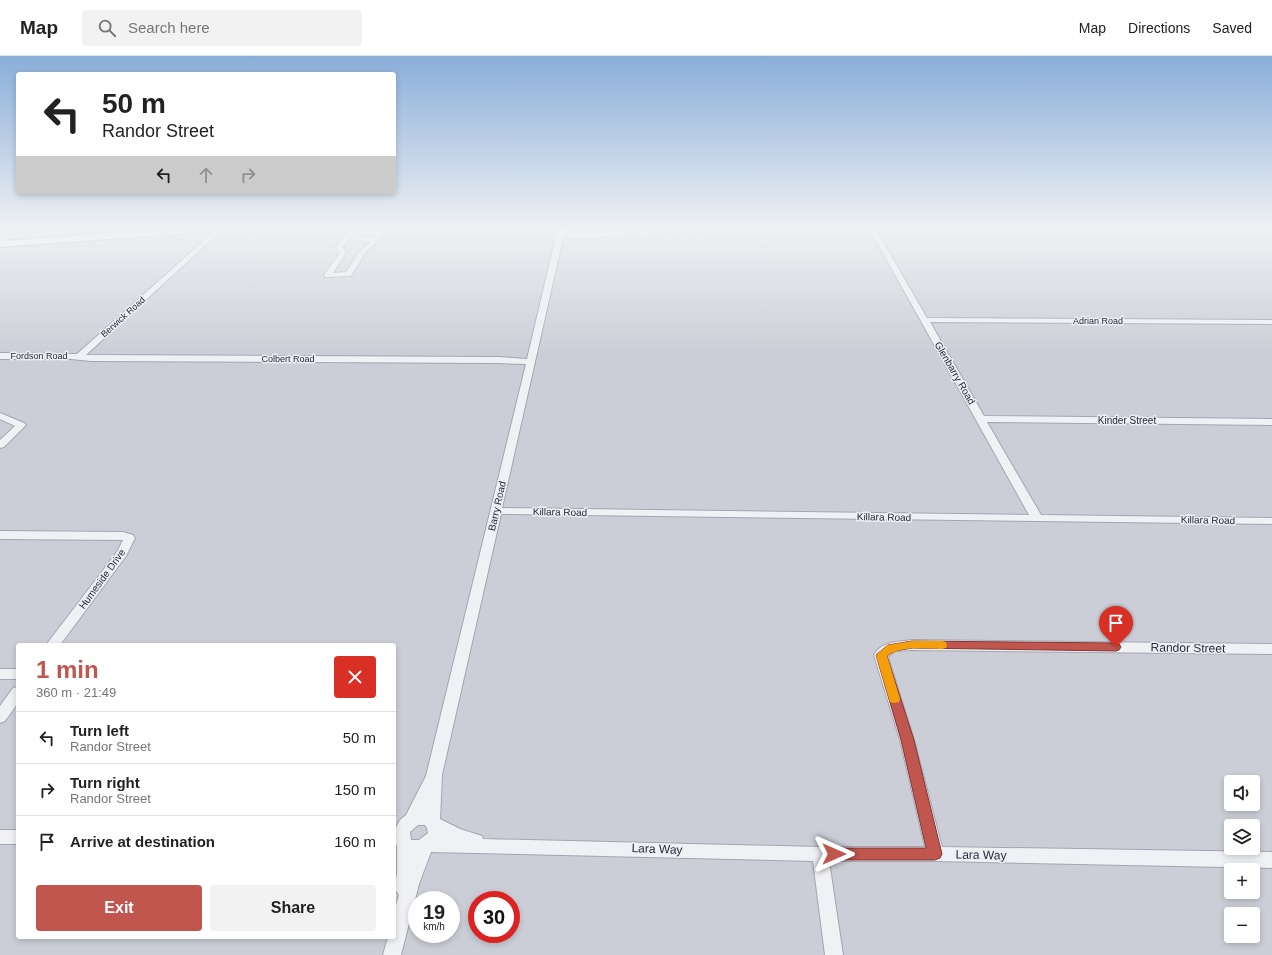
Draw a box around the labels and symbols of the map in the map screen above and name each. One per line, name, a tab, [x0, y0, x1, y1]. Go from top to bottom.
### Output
street label: Berwick Road	[99, 295, 147, 339]
street label: Adrian Road	[1073, 316, 1123, 326]
street label: Glenbarry Road	[933, 340, 977, 406]
street label: Fordson Road	[10, 351, 68, 361]
street label: Colbert Road	[261, 354, 315, 364]
street label: Kinder Street	[1098, 415, 1156, 426]
street label: Barry Road	[486, 480, 508, 532]
street label: Killara Road	[533, 506, 587, 518]
street label: Killara Road	[857, 511, 911, 523]
street label: Killara Road	[1181, 514, 1235, 526]
street label: Humeside Drive	[77, 547, 128, 611]
pin	[1099, 606, 1133, 647]
street label: Randor Street	[1151, 640, 1226, 656]
position arrow	[813, 833, 855, 875]
street label: Lara Way	[631, 841, 683, 857]
street label: Lara Way	[955, 848, 1007, 862]
speed limit sign: 30	[468, 891, 520, 943]

